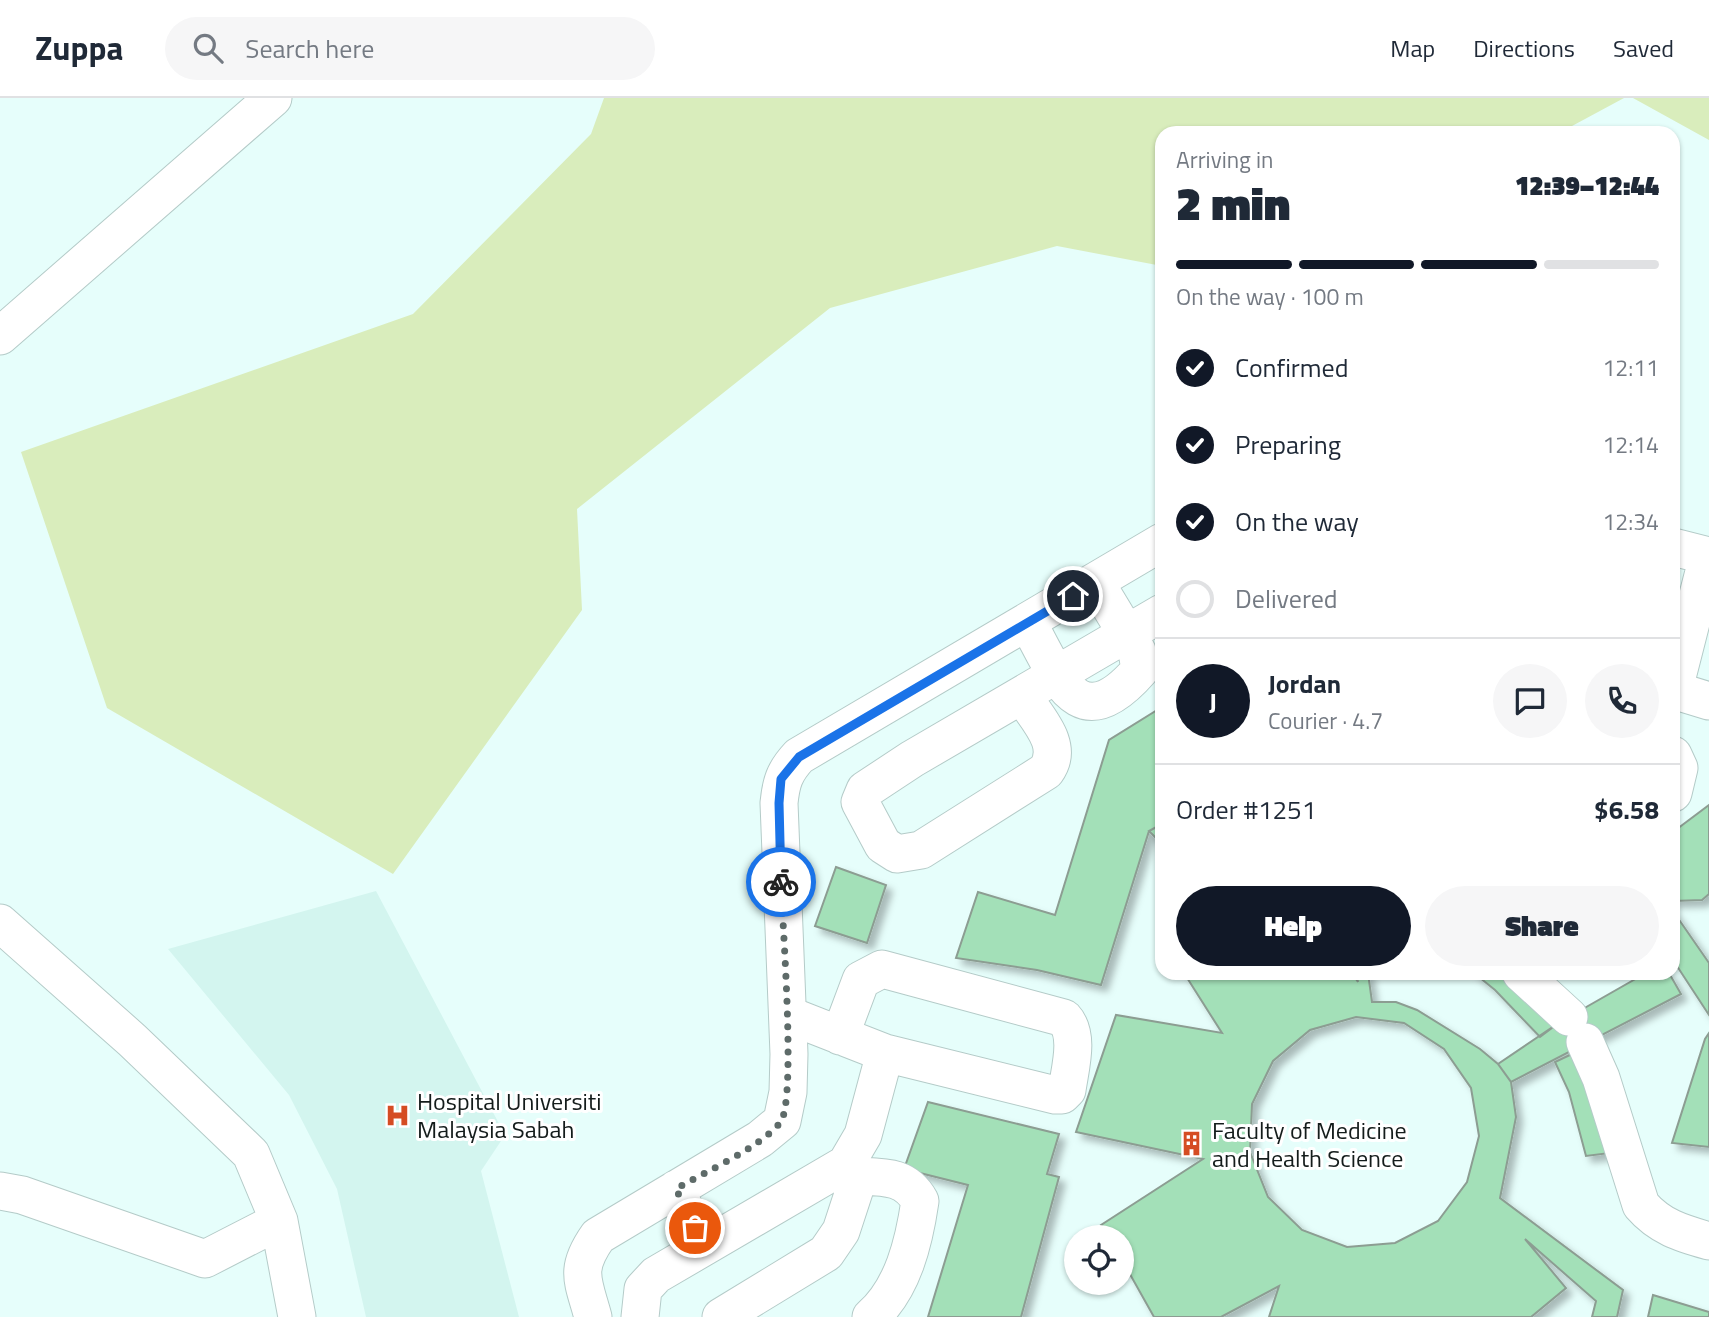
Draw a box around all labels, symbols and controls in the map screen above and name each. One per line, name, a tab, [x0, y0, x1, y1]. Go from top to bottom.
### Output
search box	[165, 17, 655, 80]
text: Zuppa	[35, 23, 123, 73]
icon: search	[189, 29, 227, 67]
text: Search here	[245, 29, 374, 68]
text: Map	[1390, 30, 1435, 66]
text: Directions	[1473, 30, 1575, 66]
text: Saved	[1613, 30, 1674, 66]
text: Arriving in	[1176, 142, 1273, 177]
text: 12:39–12:44	[1515, 166, 1659, 205]
text: 2 min	[1176, 168, 1290, 238]
text: On the way · 100 m	[1176, 279, 1364, 314]
text: Confirmed	[1235, 348, 1349, 387]
icon: check	[1176, 349, 1214, 387]
text: 12:11	[1602, 350, 1659, 385]
text: Preparing	[1235, 425, 1341, 464]
icon: check	[1176, 426, 1214, 464]
text: 12:14	[1602, 427, 1659, 462]
text: On the way	[1235, 502, 1359, 541]
icon: check	[1176, 503, 1214, 541]
text: 12:34	[1602, 504, 1659, 539]
pin	[1043, 566, 1103, 626]
icon: home	[1054, 577, 1092, 615]
text: Delivered	[1235, 579, 1338, 618]
text: Jordan	[1268, 664, 1341, 703]
button: chat	[1493, 664, 1567, 738]
button: phone	[1585, 664, 1659, 738]
text: J	[1209, 682, 1217, 721]
text: Courier · 4.7	[1268, 703, 1383, 738]
text: Order #1251	[1176, 790, 1316, 829]
text: $6.58	[1594, 790, 1659, 829]
courier	[746, 847, 816, 917]
icon: bike	[762, 863, 800, 901]
button: Help	[1176, 886, 1411, 966]
button: Share	[1425, 886, 1659, 966]
place label: Hospital Universiti Malaysia Sabah	[417, 1083, 602, 1147]
hospital icon: Hospital Universiti Malaysia Sabah	[383, 1101, 411, 1129]
place label: Faculty of Medicine and Health Science	[1212, 1112, 1407, 1176]
building icon: Faculty of Medicine and Health Science	[1178, 1130, 1206, 1158]
pin	[665, 1198, 725, 1258]
icon: bag	[676, 1209, 714, 1247]
map controls	[1064, 1225, 1134, 1295]
button: locate	[1064, 1225, 1134, 1295]

